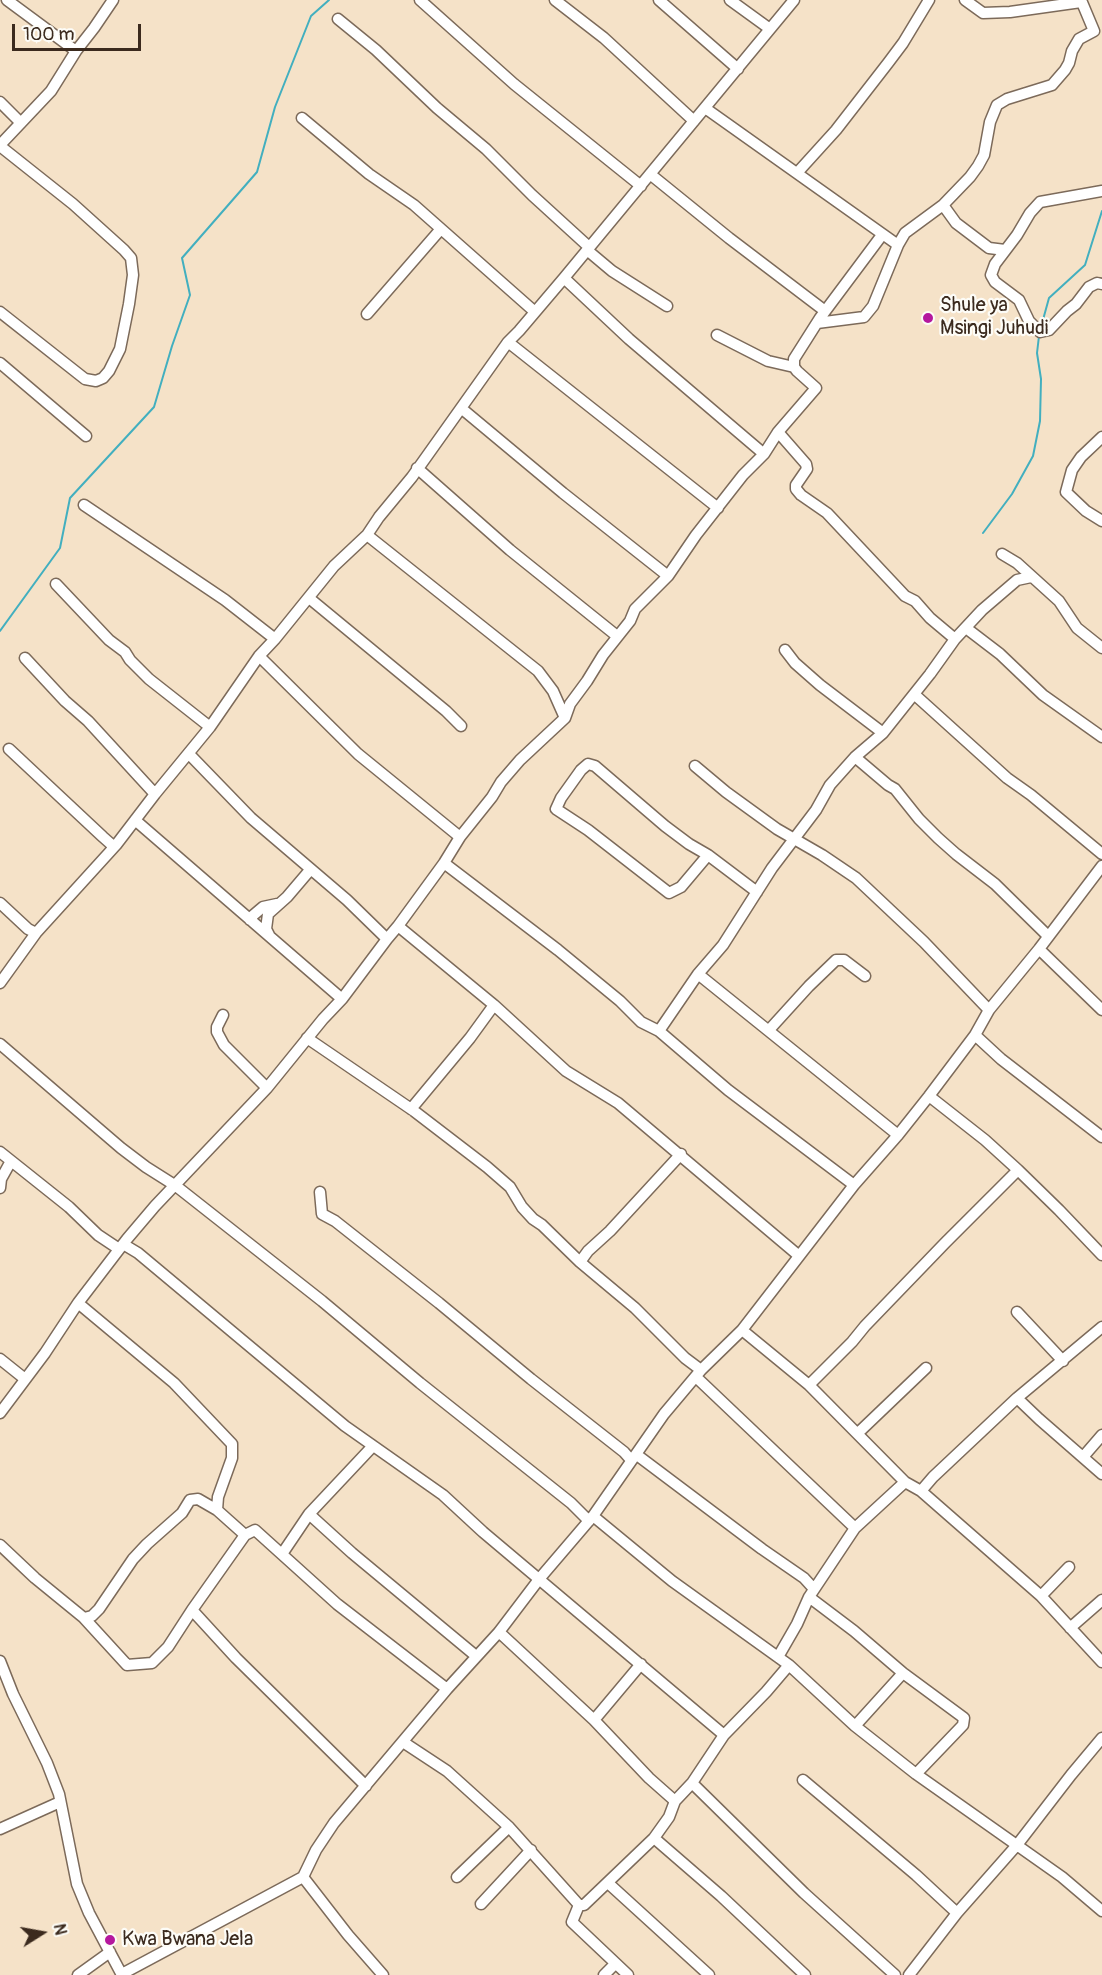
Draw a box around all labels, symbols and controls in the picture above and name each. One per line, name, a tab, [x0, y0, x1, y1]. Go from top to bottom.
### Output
scale bar	[15, 12, 144, 50]
text: 100 m	[23, 23, 75, 46]
place label: Shule ya Msingi Juhudi	[940, 294, 1048, 341]
marker: Shule ya Msingi Juhudi	[921, 311, 935, 325]
north arrow	[12, 1903, 72, 1963]
text: N	[49, 1922, 71, 1937]
place label: Kwa Bwana Jela	[122, 1928, 253, 1952]
marker: Kwa Bwana Jela	[103, 1933, 117, 1947]

